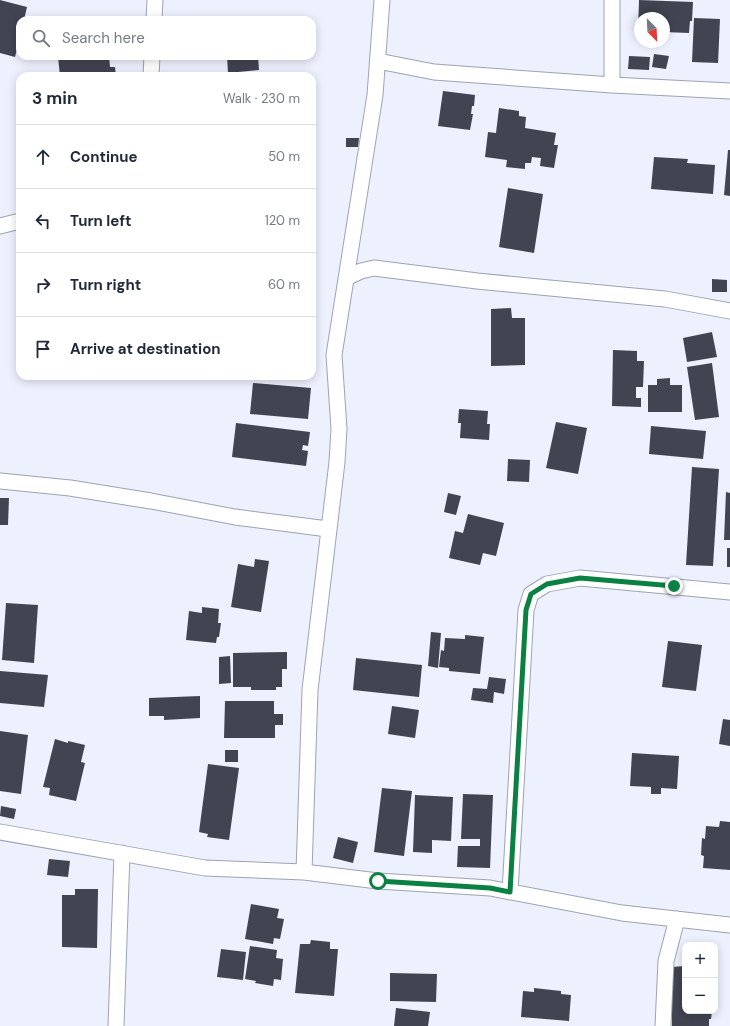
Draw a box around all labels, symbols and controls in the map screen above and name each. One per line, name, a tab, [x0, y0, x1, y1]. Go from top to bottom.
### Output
north arrow	[634, 12, 670, 48]
search box	[16, 16, 316, 60]
icon: search	[30, 27, 52, 49]
text: Search here	[62, 28, 145, 48]
text: 3 min	[32, 87, 77, 109]
text: Walk · 230 m	[223, 90, 300, 107]
icon: ahead	[32, 146, 54, 168]
text: Continue	[70, 147, 138, 167]
text: 50 m	[268, 148, 300, 165]
icon: left	[32, 210, 54, 232]
text: Turn left	[70, 211, 131, 231]
text: 120 m	[265, 212, 300, 229]
icon: right	[32, 274, 54, 296]
text: Turn right	[70, 275, 141, 295]
text: 60 m	[268, 276, 300, 293]
icon: arrive	[32, 338, 54, 360]
text: Arrive at destination	[70, 339, 221, 359]
route end	[665, 577, 683, 595]
route start	[369, 872, 387, 890]
map controls	[682, 942, 718, 1014]
button: +	[682, 942, 718, 978]
button: −	[682, 978, 718, 1014]

